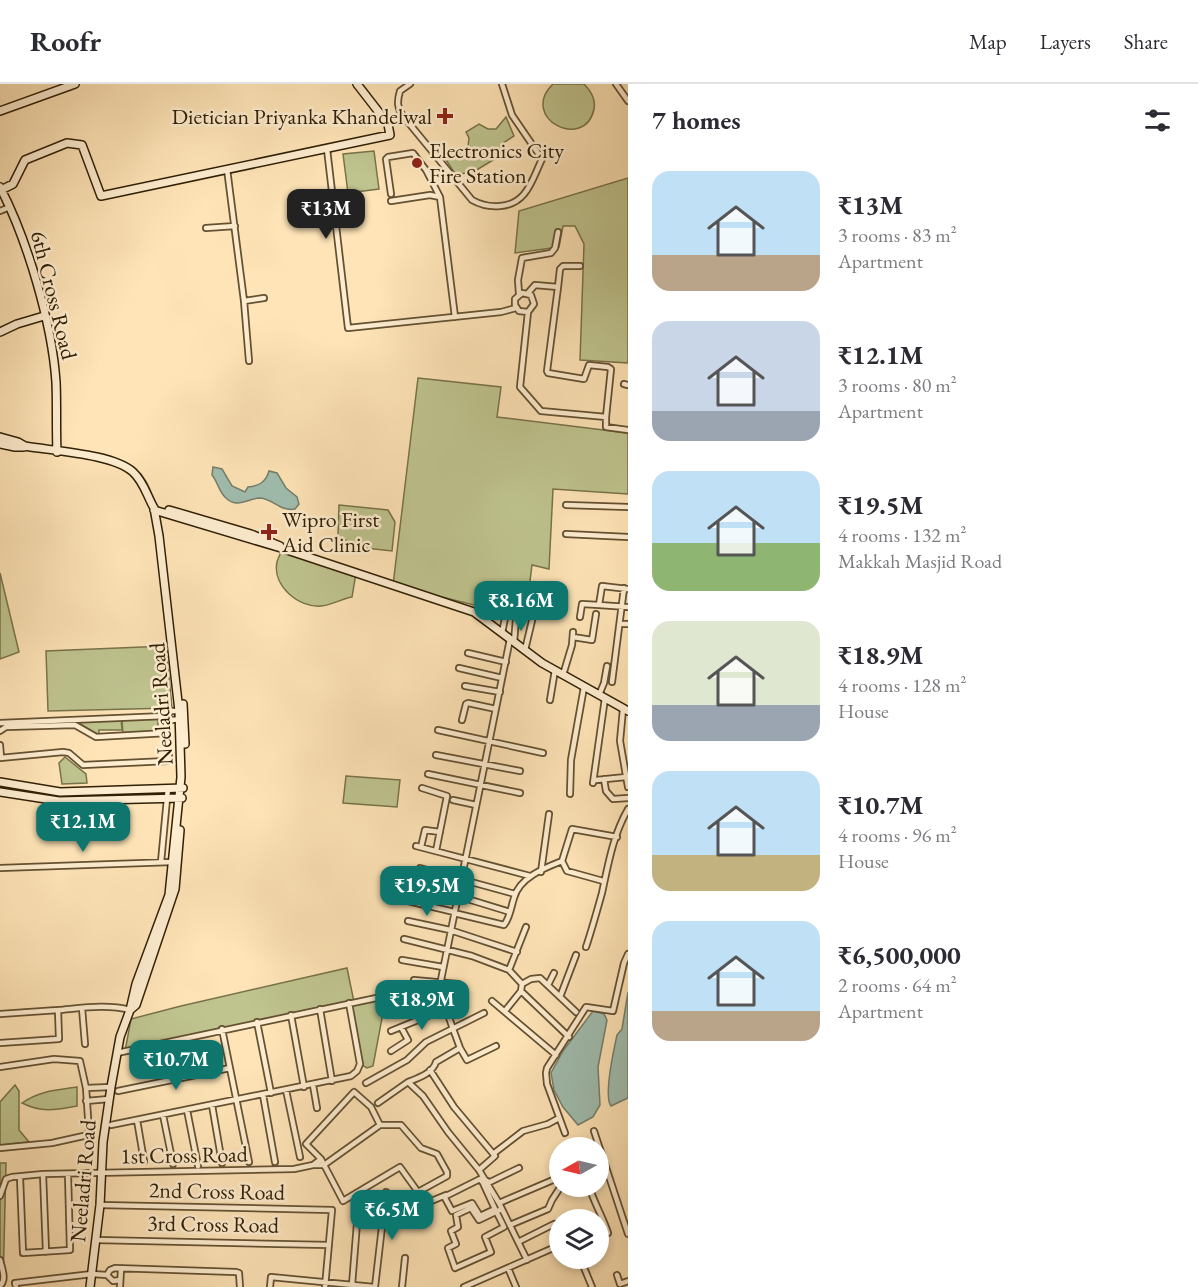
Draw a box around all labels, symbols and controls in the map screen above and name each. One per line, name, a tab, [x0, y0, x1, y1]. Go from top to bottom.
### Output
text: Roofr	[30, 23, 101, 59]
text: Map	[969, 28, 1007, 55]
text: Layers	[1040, 28, 1091, 55]
text: Share	[1124, 28, 1168, 55]
place label: Dietician Priyanka Khandelwal	[171, 102, 432, 131]
text: 7 homes	[652, 103, 741, 137]
icon: filters	[1141, 104, 1174, 137]
marker: Dietician Priyanka Khandelwal	[436, 107, 454, 125]
place label: Electronics City Fire Station	[429, 136, 565, 190]
marker: Electronics City Fire Station	[410, 156, 424, 170]
text: ₹13M	[838, 188, 903, 222]
pin: ₹13M	[290, 189, 362, 240]
text: ₹13M	[301, 195, 351, 221]
icon: home	[700, 195, 772, 267]
text: 3 rooms · 83 m²	[838, 222, 957, 248]
street label: 6th Cross Road	[24, 228, 84, 363]
text: Apartment	[838, 248, 923, 274]
text: ₹12.1M	[838, 338, 923, 372]
icon: home	[700, 345, 772, 417]
text: 3 rooms · 80 m²	[838, 372, 957, 398]
text: Apartment	[838, 398, 923, 424]
text: ₹19.5M	[838, 488, 923, 522]
icon: home	[700, 495, 772, 567]
place label: Wipro First Aid Clinic	[281, 505, 379, 559]
text: 4 rooms · 132 m²	[838, 522, 966, 548]
marker: Wipro First Aid Clinic	[260, 523, 278, 541]
text: Makkah Masjid Road	[838, 548, 1002, 574]
pin: ₹8.16M	[472, 581, 570, 632]
text: ₹8.16M	[488, 587, 554, 613]
text: ₹18.9M	[838, 638, 923, 672]
street label: Neeladri Road	[142, 641, 180, 766]
icon: home	[700, 645, 772, 717]
text: 4 rooms · 128 m²	[838, 672, 966, 698]
text: House	[838, 698, 889, 724]
text: ₹10.7M	[838, 788, 923, 822]
icon: home	[700, 795, 772, 867]
pin: ₹12.1M	[34, 802, 132, 853]
text: ₹12.1M	[50, 808, 116, 834]
text: 4 rooms · 96 m²	[838, 822, 957, 848]
text: House	[838, 848, 889, 874]
pin: ₹19.5M	[378, 866, 476, 917]
text: ₹19.5M	[394, 872, 460, 898]
text: ₹6,500,000	[838, 938, 961, 972]
icon: home	[700, 945, 772, 1017]
text: 2 rooms · 64 m²	[838, 972, 957, 998]
pin: ₹18.9M	[373, 980, 471, 1031]
text: ₹18.9M	[389, 986, 455, 1012]
text: Apartment	[838, 998, 923, 1024]
pin: ₹10.7M	[127, 1040, 225, 1091]
text: ₹10.7M	[143, 1046, 209, 1072]
street label: Neeladri Road	[63, 1118, 103, 1243]
north arrow	[549, 1137, 609, 1197]
map controls	[549, 1137, 609, 1269]
street label: 1st Cross Road	[120, 1139, 249, 1171]
street label: 2nd Cross Road	[149, 1175, 286, 1207]
pin: ₹6.5M	[350, 1190, 434, 1241]
text: ₹6.5M	[365, 1196, 420, 1222]
street label: 3rd Cross Road	[147, 1208, 280, 1240]
button: layers	[549, 1209, 609, 1269]

